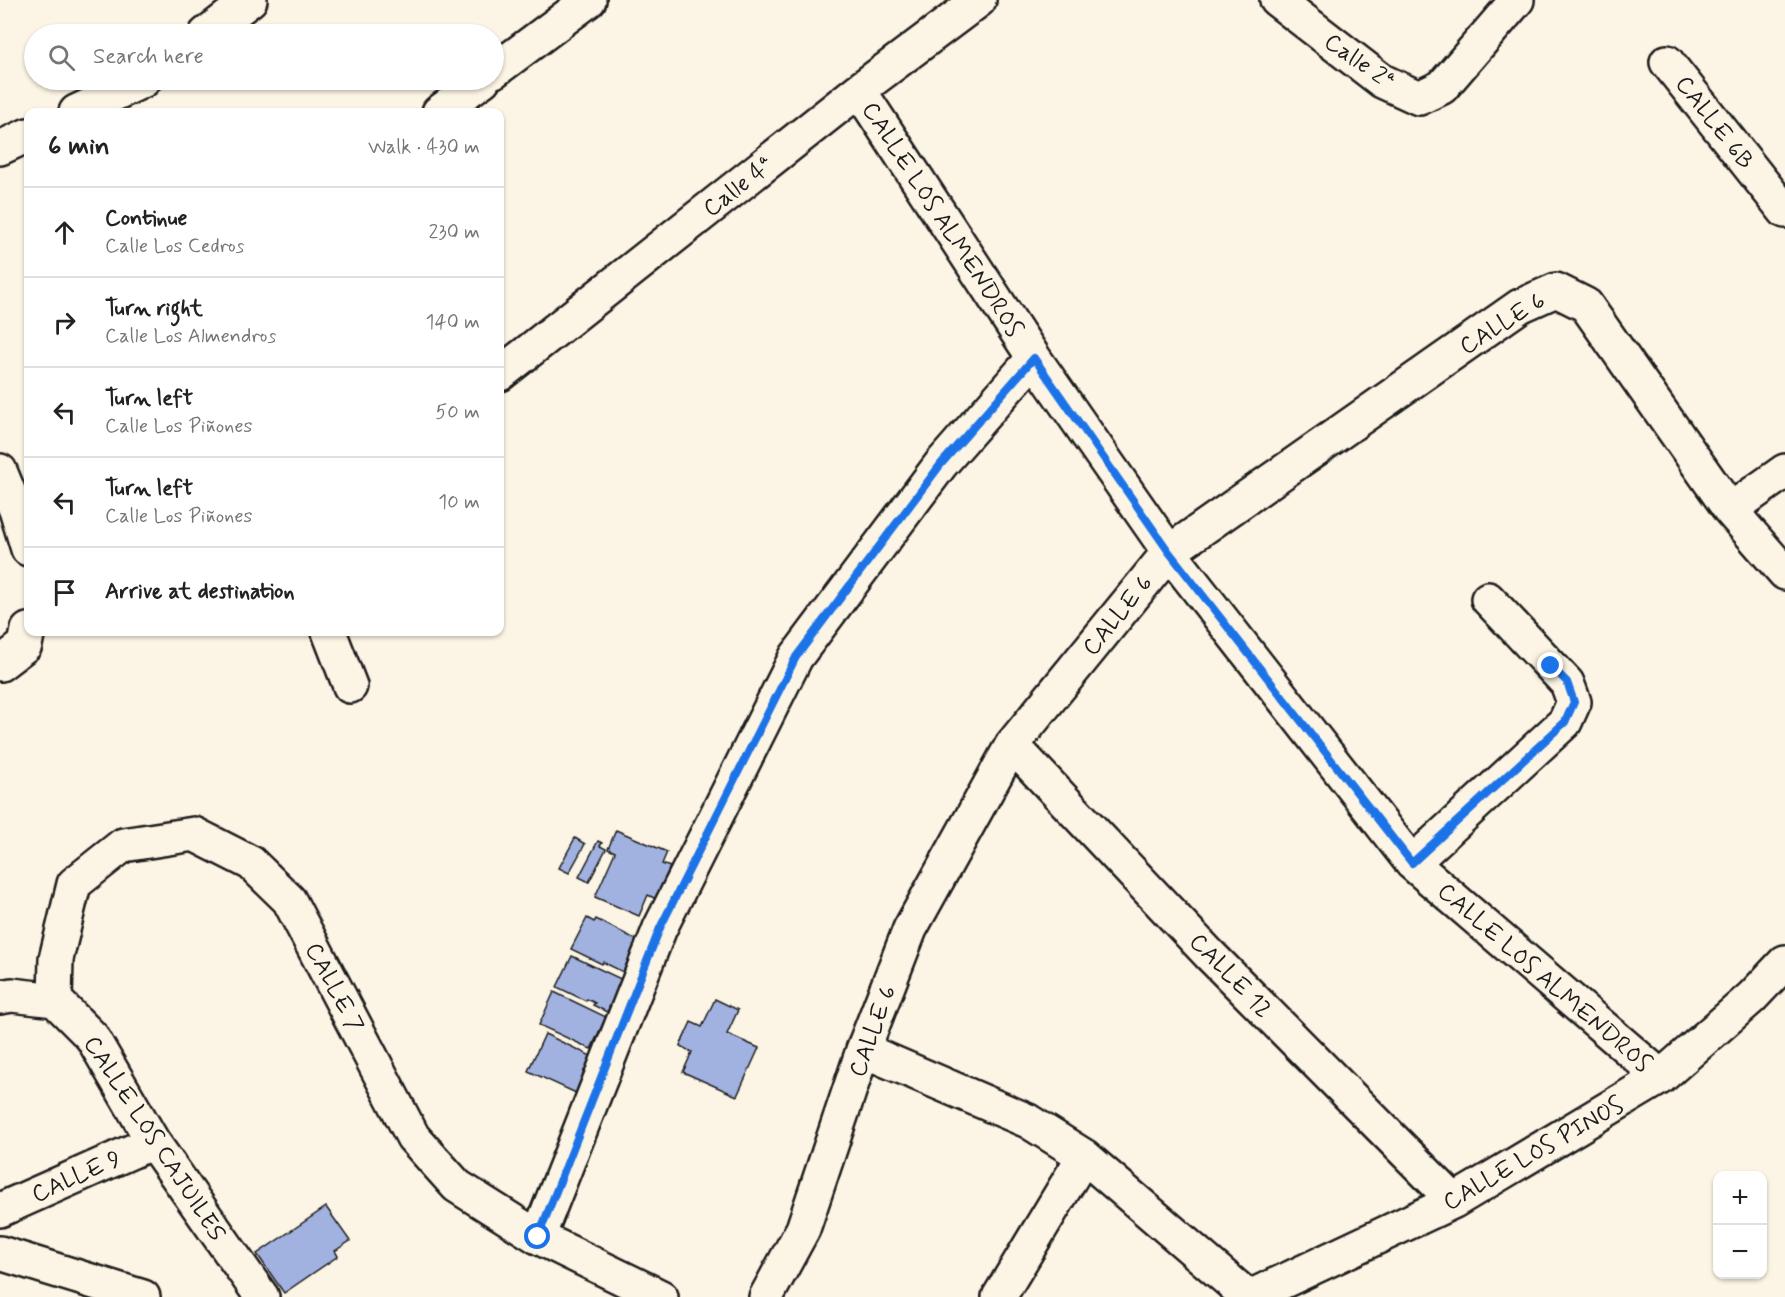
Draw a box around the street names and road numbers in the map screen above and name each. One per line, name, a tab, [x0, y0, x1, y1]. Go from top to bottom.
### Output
street label: Calle 2ª	[1318, 27, 1401, 98]
street label: CALLE 6B	[1668, 70, 1760, 176]
street label: CALLE LOS ALMENDROS	[854, 96, 1029, 343]
street label: Calle 4ª	[697, 150, 781, 225]
street label: CALLE 6	[1454, 286, 1551, 363]
street label: CALLE 6	[1076, 569, 1160, 663]
street label: CALLE LOS ALMENDROS	[1430, 876, 1658, 1080]
street label: CALLE 12	[1182, 927, 1278, 1025]
street label: CALLE 7	[297, 937, 370, 1038]
street label: CALLE 6	[843, 981, 904, 1082]
street label: CALLE LOS CAJUILES	[76, 1030, 232, 1247]
street label: CALLE LOS PINOS	[1438, 1090, 1630, 1219]
street label: CALLE 9	[27, 1144, 126, 1211]

